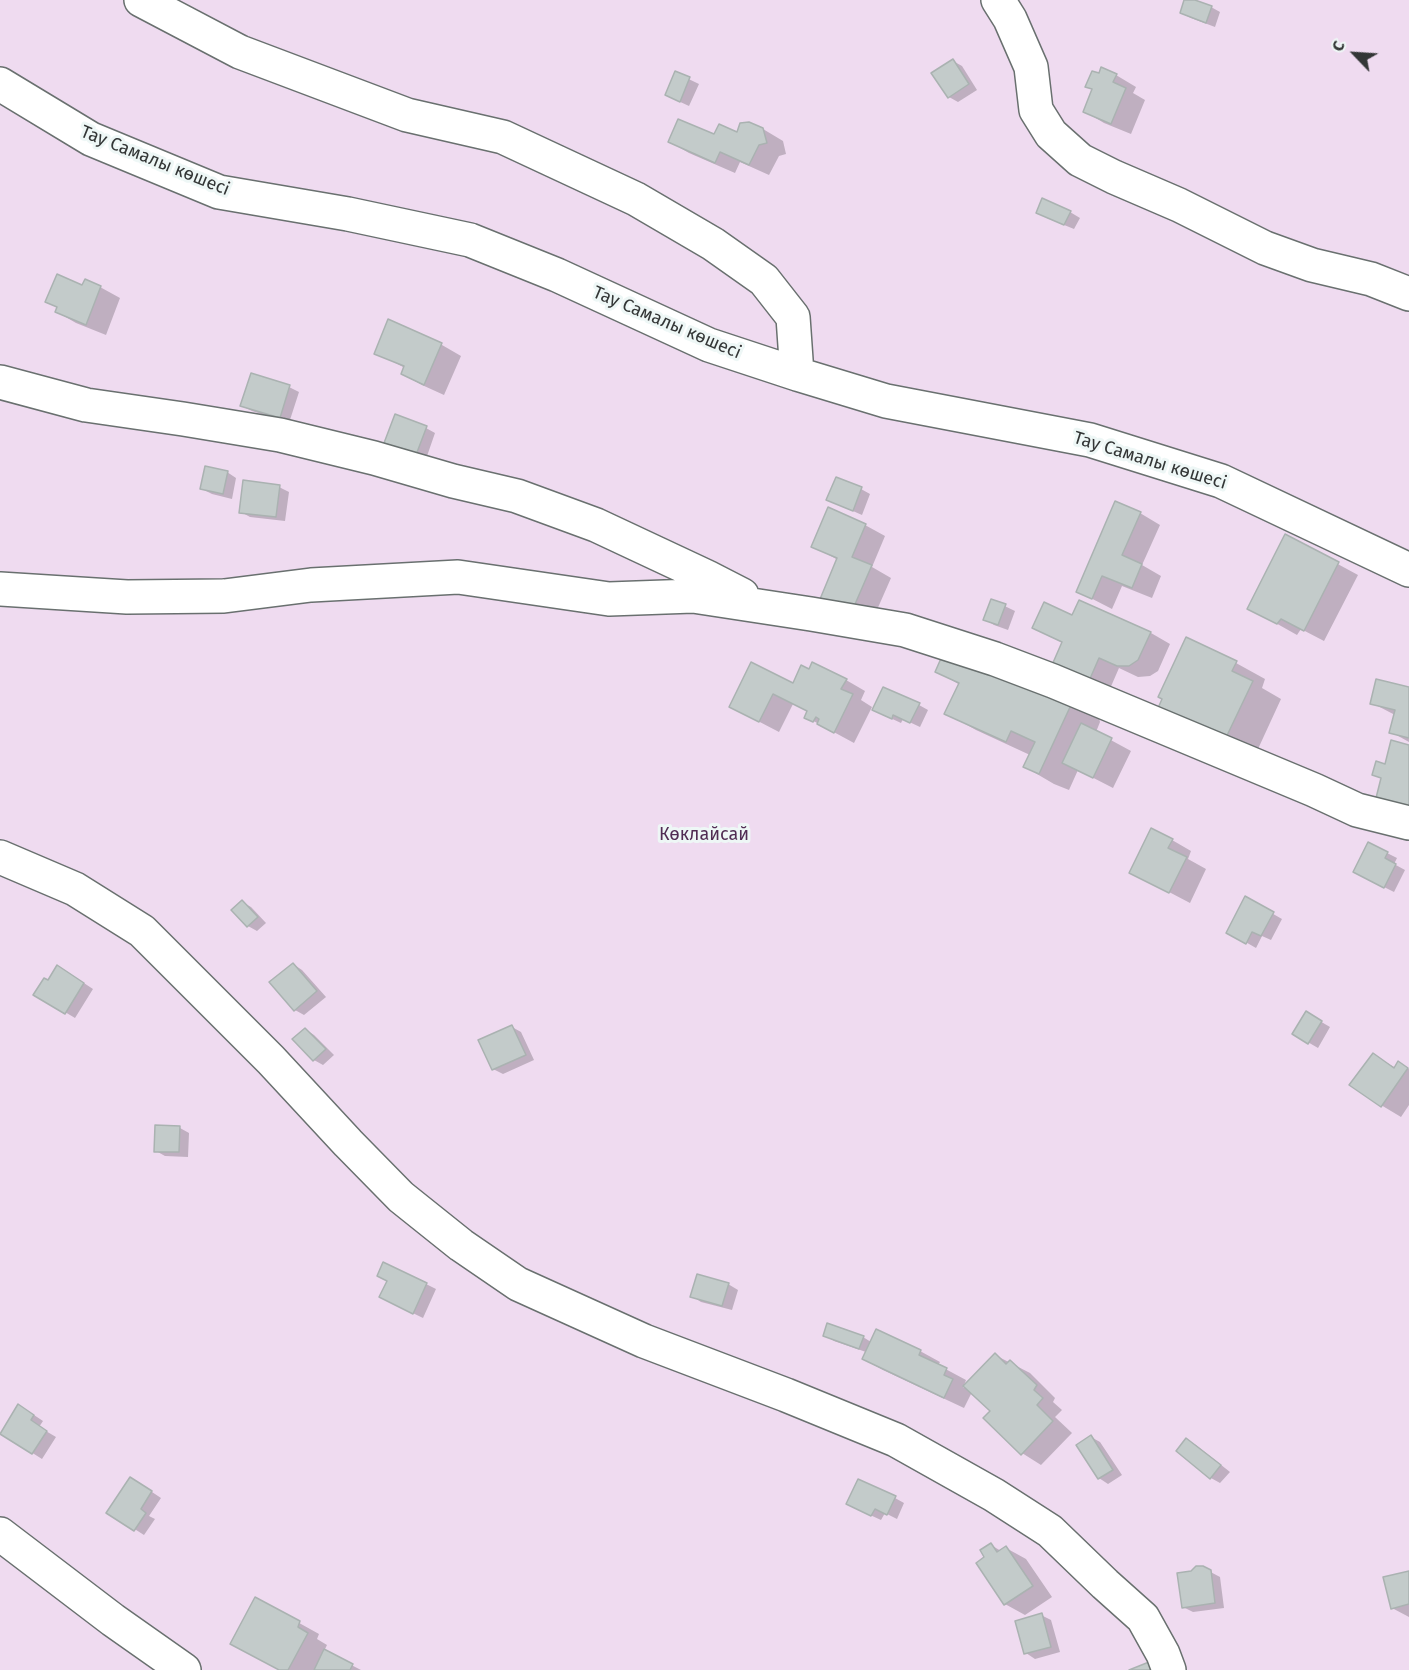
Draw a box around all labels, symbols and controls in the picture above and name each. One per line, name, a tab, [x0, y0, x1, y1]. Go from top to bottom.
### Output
north arrow	[1325, 24, 1385, 84]
text: С	[1328, 38, 1349, 54]
street label: Тау Самалы көшесі	[77, 121, 233, 201]
street label: Тау Самалы көшесі	[590, 282, 744, 364]
street label: Тау Самалы көшесі	[1071, 427, 1229, 495]
park label: Көклайсай	[659, 824, 749, 846]

